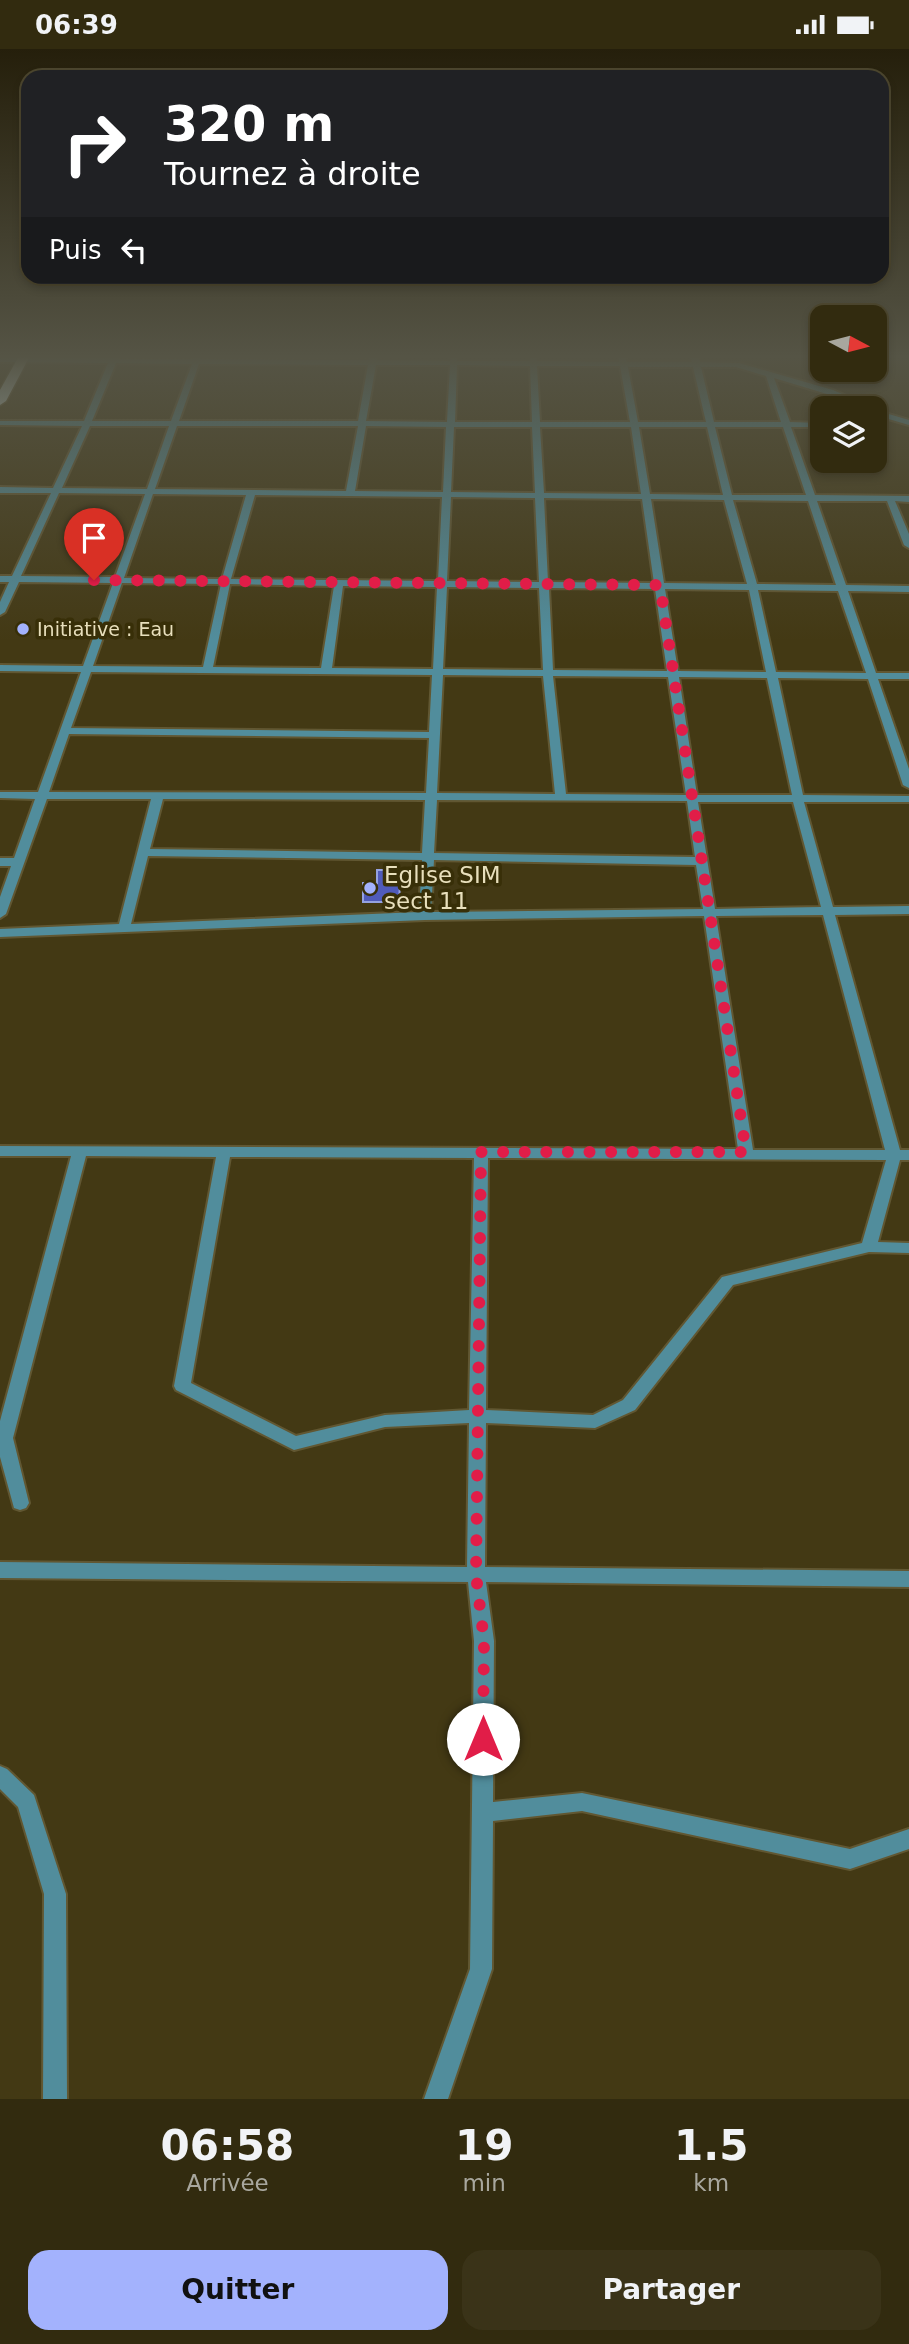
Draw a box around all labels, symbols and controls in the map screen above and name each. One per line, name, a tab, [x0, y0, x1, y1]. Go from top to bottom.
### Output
text: 06:39	[35, 10, 118, 40]
text: 320 m	[164, 96, 334, 153]
icon: right	[49, 98, 140, 189]
text: Tournez à droite	[164, 155, 421, 193]
icon: left	[115, 231, 153, 269]
text: Puis	[49, 235, 101, 265]
north arrow	[810, 305, 887, 381]
map controls	[810, 305, 887, 473]
button: layers	[810, 396, 887, 473]
pin	[64, 508, 124, 580]
icon: arrive	[75, 519, 113, 557]
place label: Initiative : Eau	[37, 618, 174, 640]
marker: Initiative : Eau	[15, 621, 31, 637]
place label: Eglise SIM sect 11	[384, 862, 501, 914]
marker: Eglise SIM sect 11	[362, 880, 378, 896]
position arrow	[446, 1702, 520, 1776]
text: 06:58	[161, 2121, 294, 2170]
text: 19	[455, 2121, 513, 2170]
text: 1.5	[674, 2121, 748, 2170]
text: Arrivée	[186, 2170, 269, 2196]
text: min	[462, 2170, 506, 2196]
text: km	[693, 2170, 729, 2196]
button: Quitter	[28, 2250, 448, 2330]
button: Partager	[462, 2250, 881, 2330]

